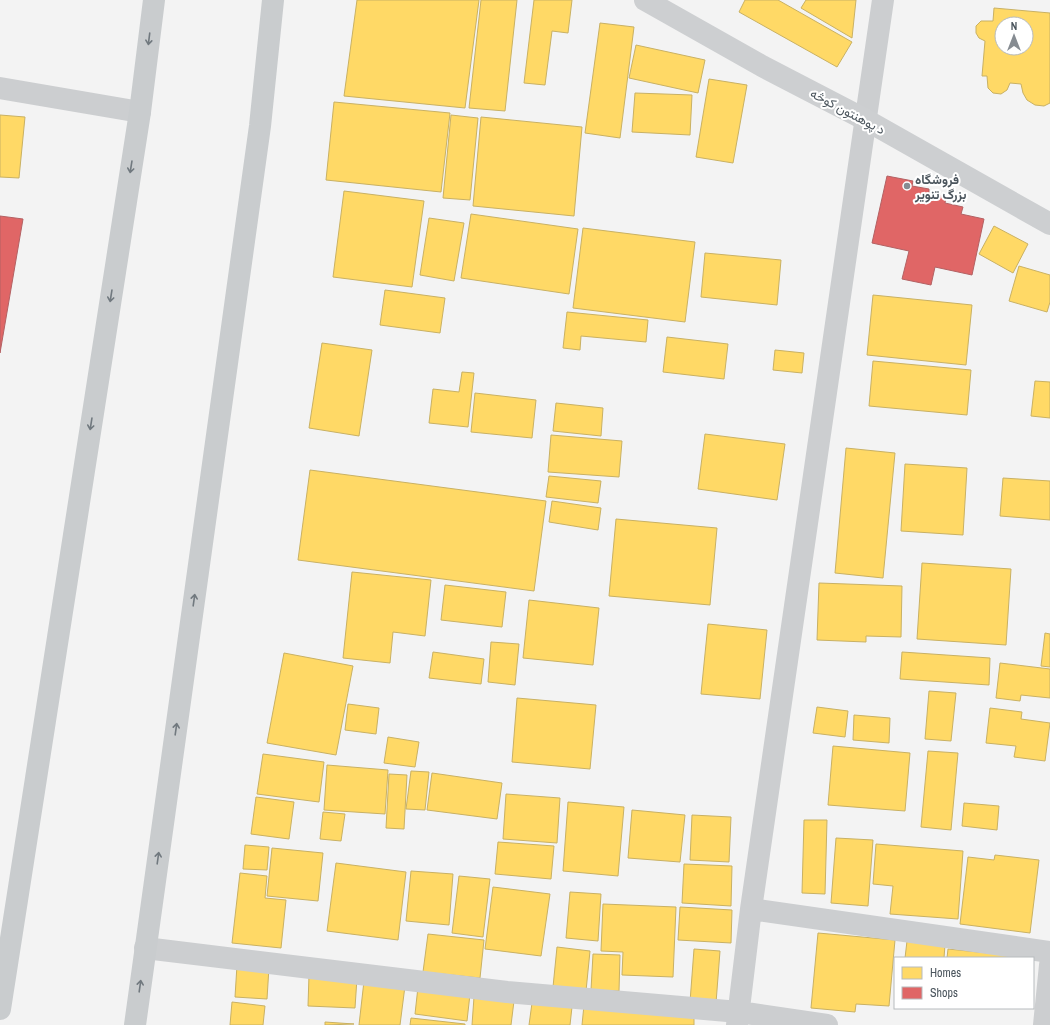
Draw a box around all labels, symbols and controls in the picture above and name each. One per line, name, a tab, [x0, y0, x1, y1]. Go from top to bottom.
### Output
north arrow	[994, 16, 1034, 56]
text: N	[1011, 19, 1017, 33]
one-way arrow	[145, 32, 153, 45]
street label: د پوهنتون کوڅه	[807, 85, 888, 139]
one-way arrow	[127, 160, 135, 173]
place label: فروشگاه بزرگ تنویر	[914, 171, 967, 203]
marker: فروشگاه بزرگ تنویر	[902, 181, 912, 191]
one-way arrow	[107, 289, 115, 302]
one-way arrow	[87, 417, 95, 430]
one-way arrow	[190, 594, 198, 607]
one-way arrow	[172, 723, 180, 736]
one-way arrow	[154, 851, 161, 864]
legend	[894, 957, 1034, 1009]
text: Homes	[930, 965, 961, 981]
one-way arrow	[136, 980, 144, 993]
text: Shops	[930, 985, 958, 1001]

